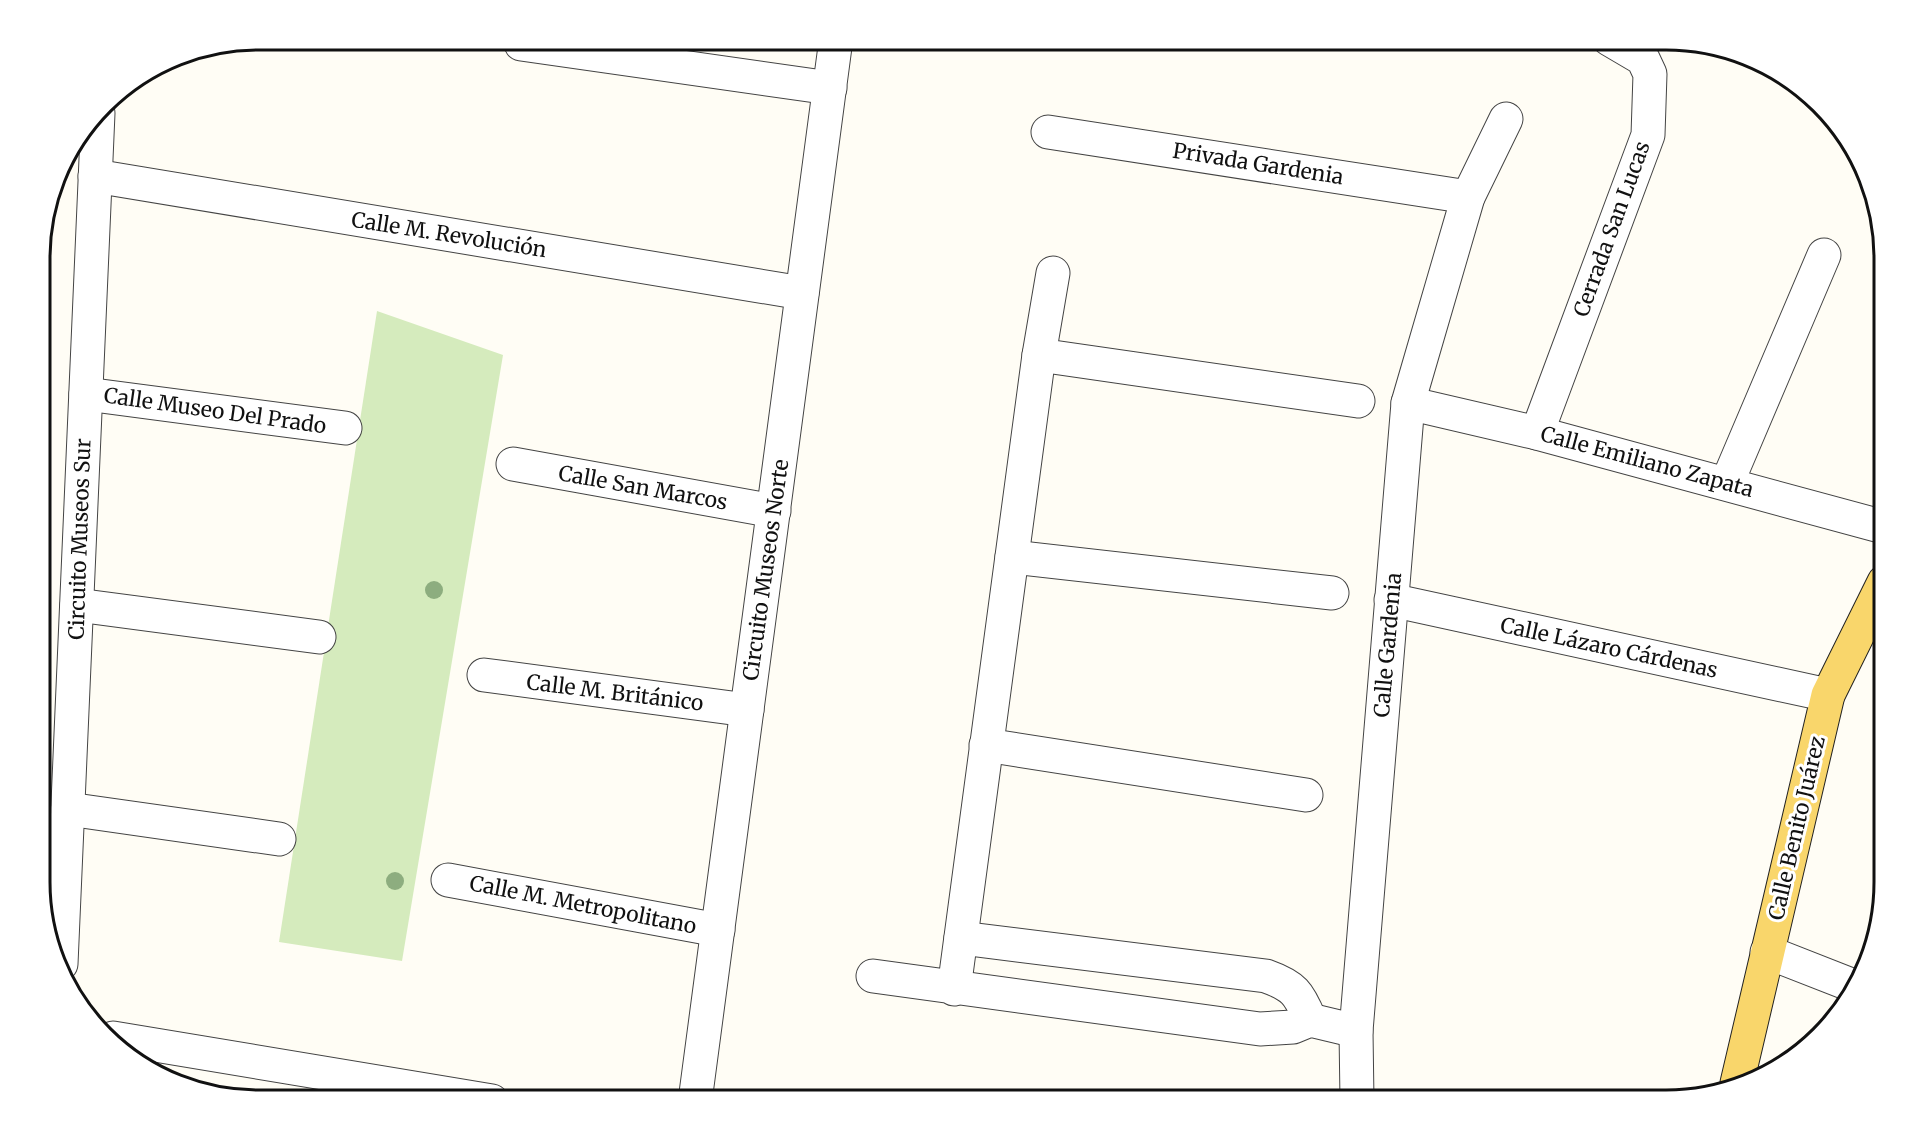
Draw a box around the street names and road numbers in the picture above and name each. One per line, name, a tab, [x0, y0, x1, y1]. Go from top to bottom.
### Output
street label: Privada Gardenia	[1171, 137, 1345, 190]
street label: Cerrada San Lucas	[1567, 137, 1656, 320]
street label: Calle M. Revolución	[350, 206, 549, 263]
street label: Calle Museo Del Prado	[102, 382, 328, 439]
street label: Calle Emiliano Zapata	[1538, 420, 1757, 503]
street label: Circuito Museos Sur	[62, 438, 97, 640]
street label: Circuito Museos Norte	[737, 457, 794, 682]
street label: Calle San Marcos	[556, 459, 730, 516]
street label: Calle Gardenia	[1368, 571, 1407, 718]
street label: Calle Lázaro Cárdenas	[1498, 611, 1720, 684]
street label: Calle M. Británico	[525, 668, 705, 717]
street label: Calle Benito Juárez	[1762, 733, 1831, 922]
street label: Calle M. Metropolitano	[467, 869, 699, 940]

